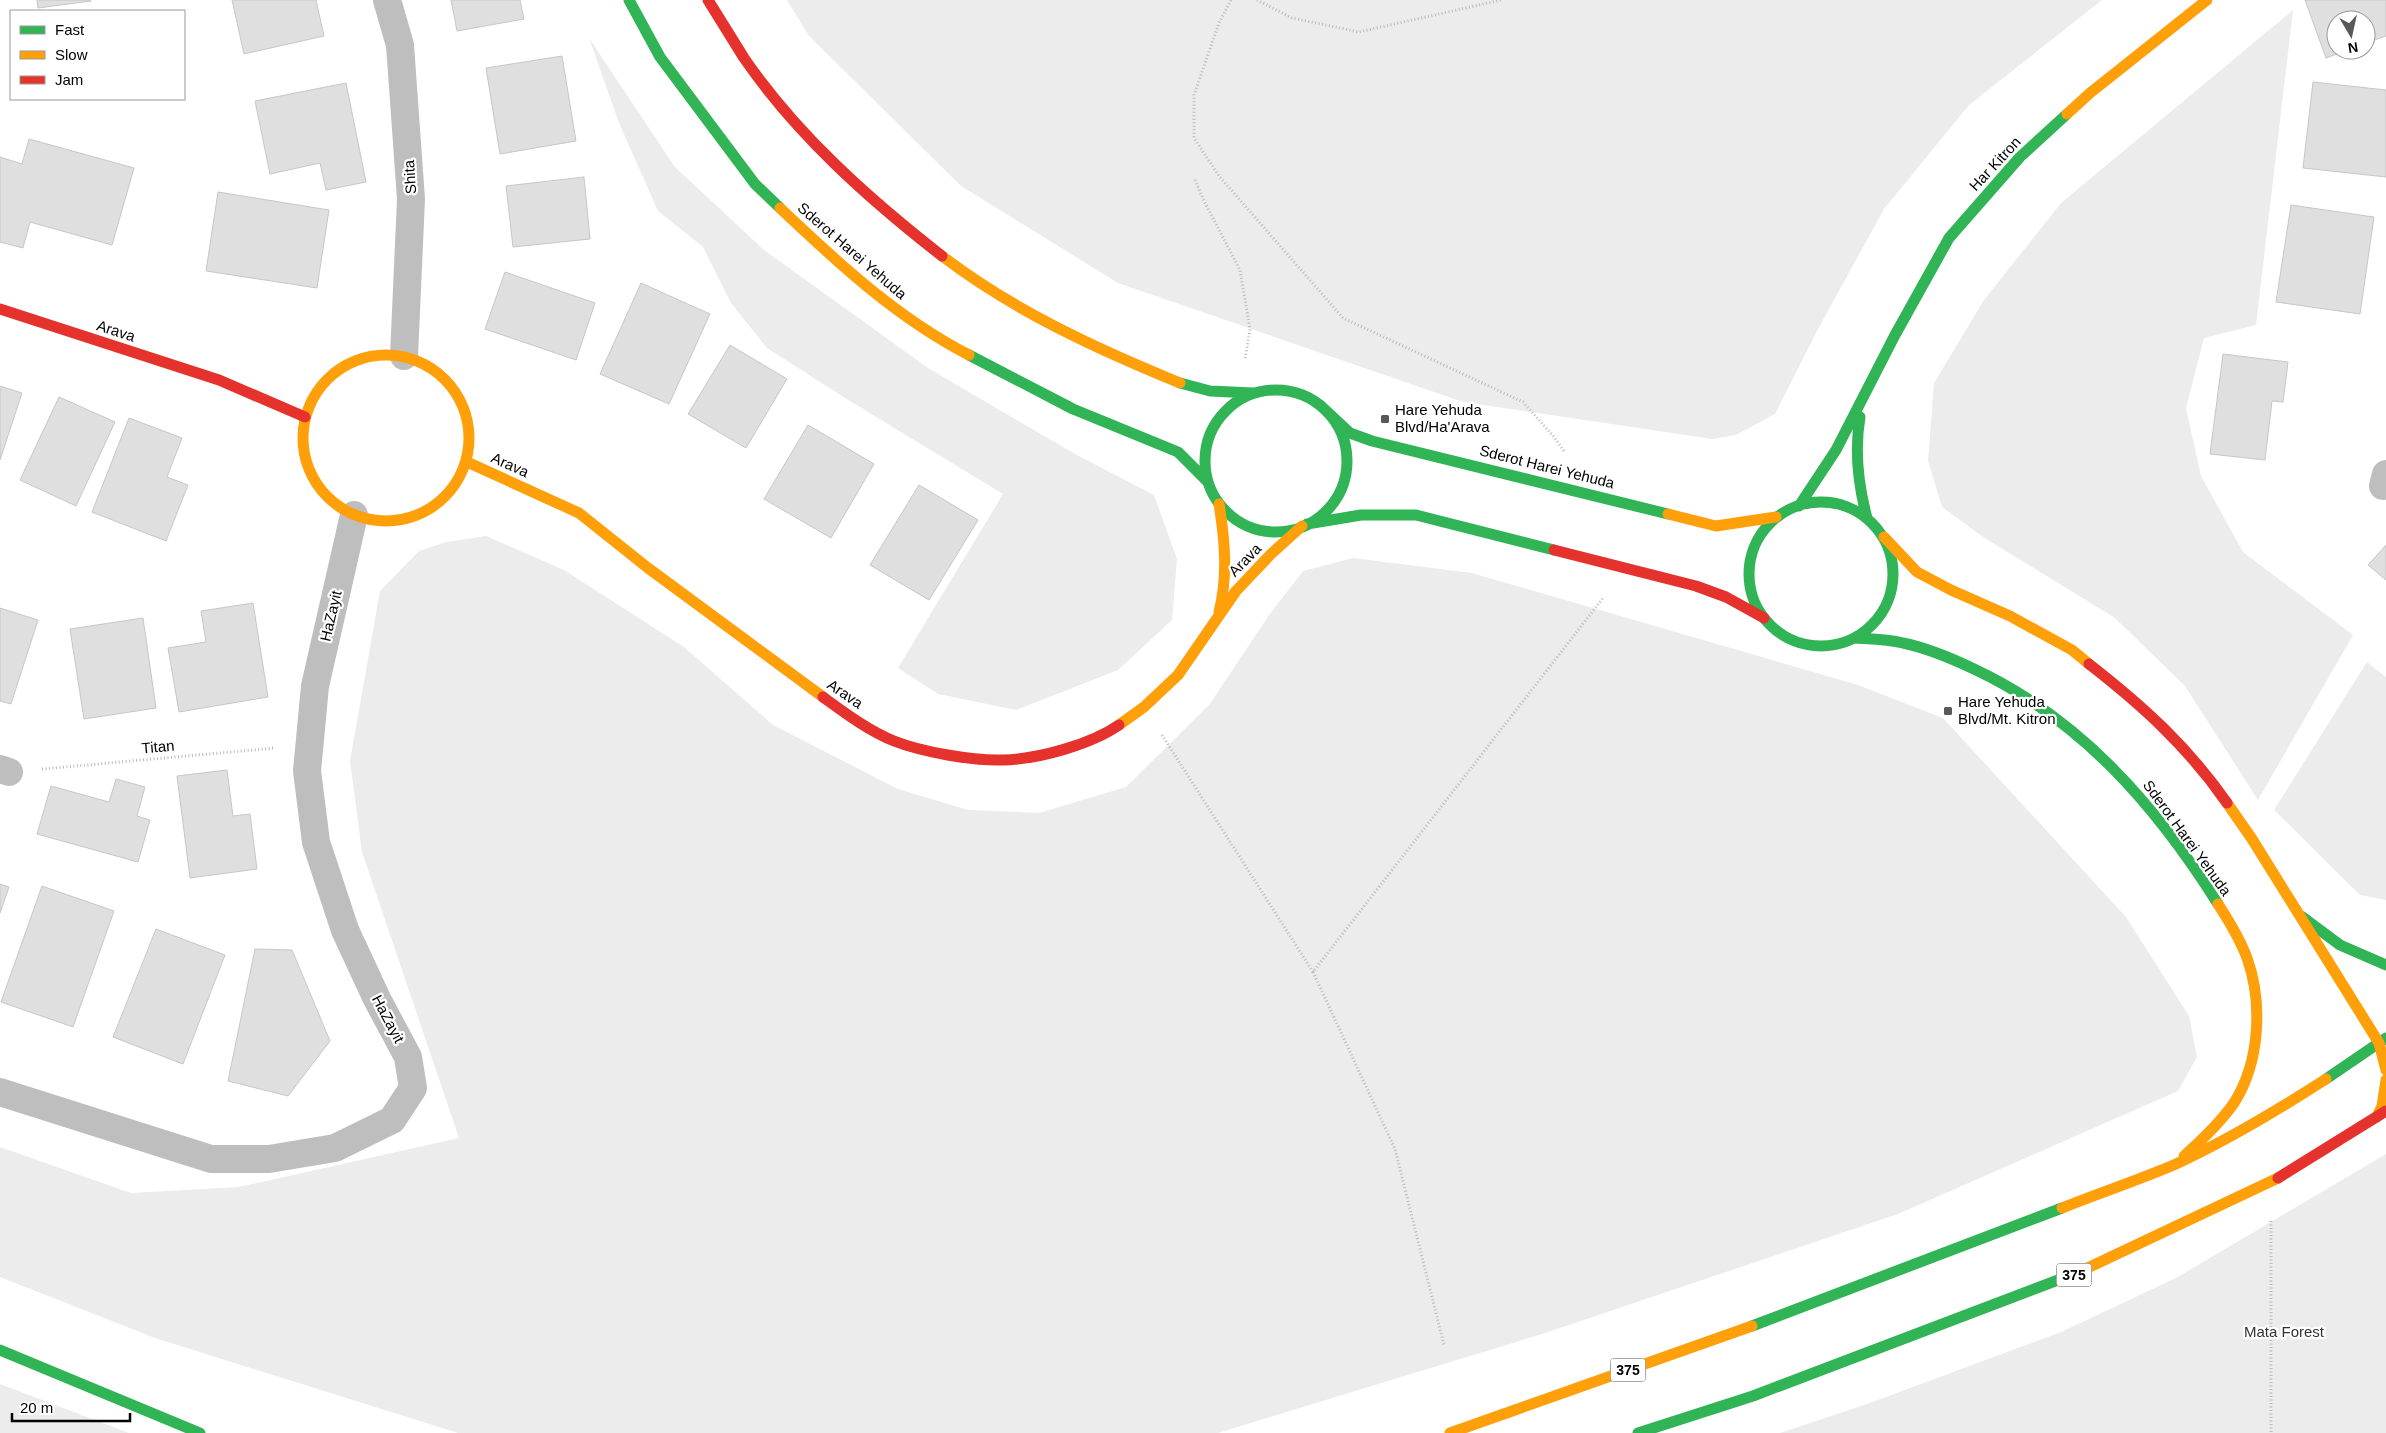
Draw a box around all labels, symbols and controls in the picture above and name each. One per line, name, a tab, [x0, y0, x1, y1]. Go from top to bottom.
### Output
legend	[10, 10, 185, 100]
north arrow	[2326, 10, 2376, 60]
text: Fast	[55, 21, 85, 38]
text: N	[2347, 39, 2359, 57]
text: Slow	[55, 46, 88, 63]
text: Jam	[55, 71, 83, 88]
street label: Har Kitron	[1965, 133, 2024, 194]
street label: Shita	[400, 159, 419, 195]
street label: Sderot Harei Yehuda	[795, 199, 911, 303]
street label: Arava	[95, 316, 138, 345]
place label: Hare Yehuda Blvd/Ha'Arava	[1395, 401, 1490, 435]
marker: Hare Yehuda Blvd/Ha'Arava	[1379, 413, 1391, 425]
street label: Sderot Harei Yehuda	[1478, 442, 1617, 492]
street label: Arava	[489, 449, 532, 481]
street label: Arava	[1225, 539, 1265, 580]
street label: HaZayit	[316, 588, 345, 643]
street label: Arava	[824, 676, 867, 712]
place label: Hare Yehuda Blvd/Mt. Kitron	[1958, 693, 2056, 727]
marker: Hare Yehuda Blvd/Mt. Kitron	[1942, 705, 1954, 717]
street label: Titan	[141, 737, 175, 756]
street label: Sderot Harei Yehuda	[2140, 777, 2235, 899]
street label: HaZayit	[369, 992, 408, 1046]
road number: 375	[2056, 1264, 2092, 1286]
park label: Mata Forest	[2244, 1323, 2325, 1340]
road number: 375	[1610, 1358, 1646, 1382]
scale bar	[12, 1390, 130, 1422]
text: 20 m	[20, 1399, 53, 1416]

